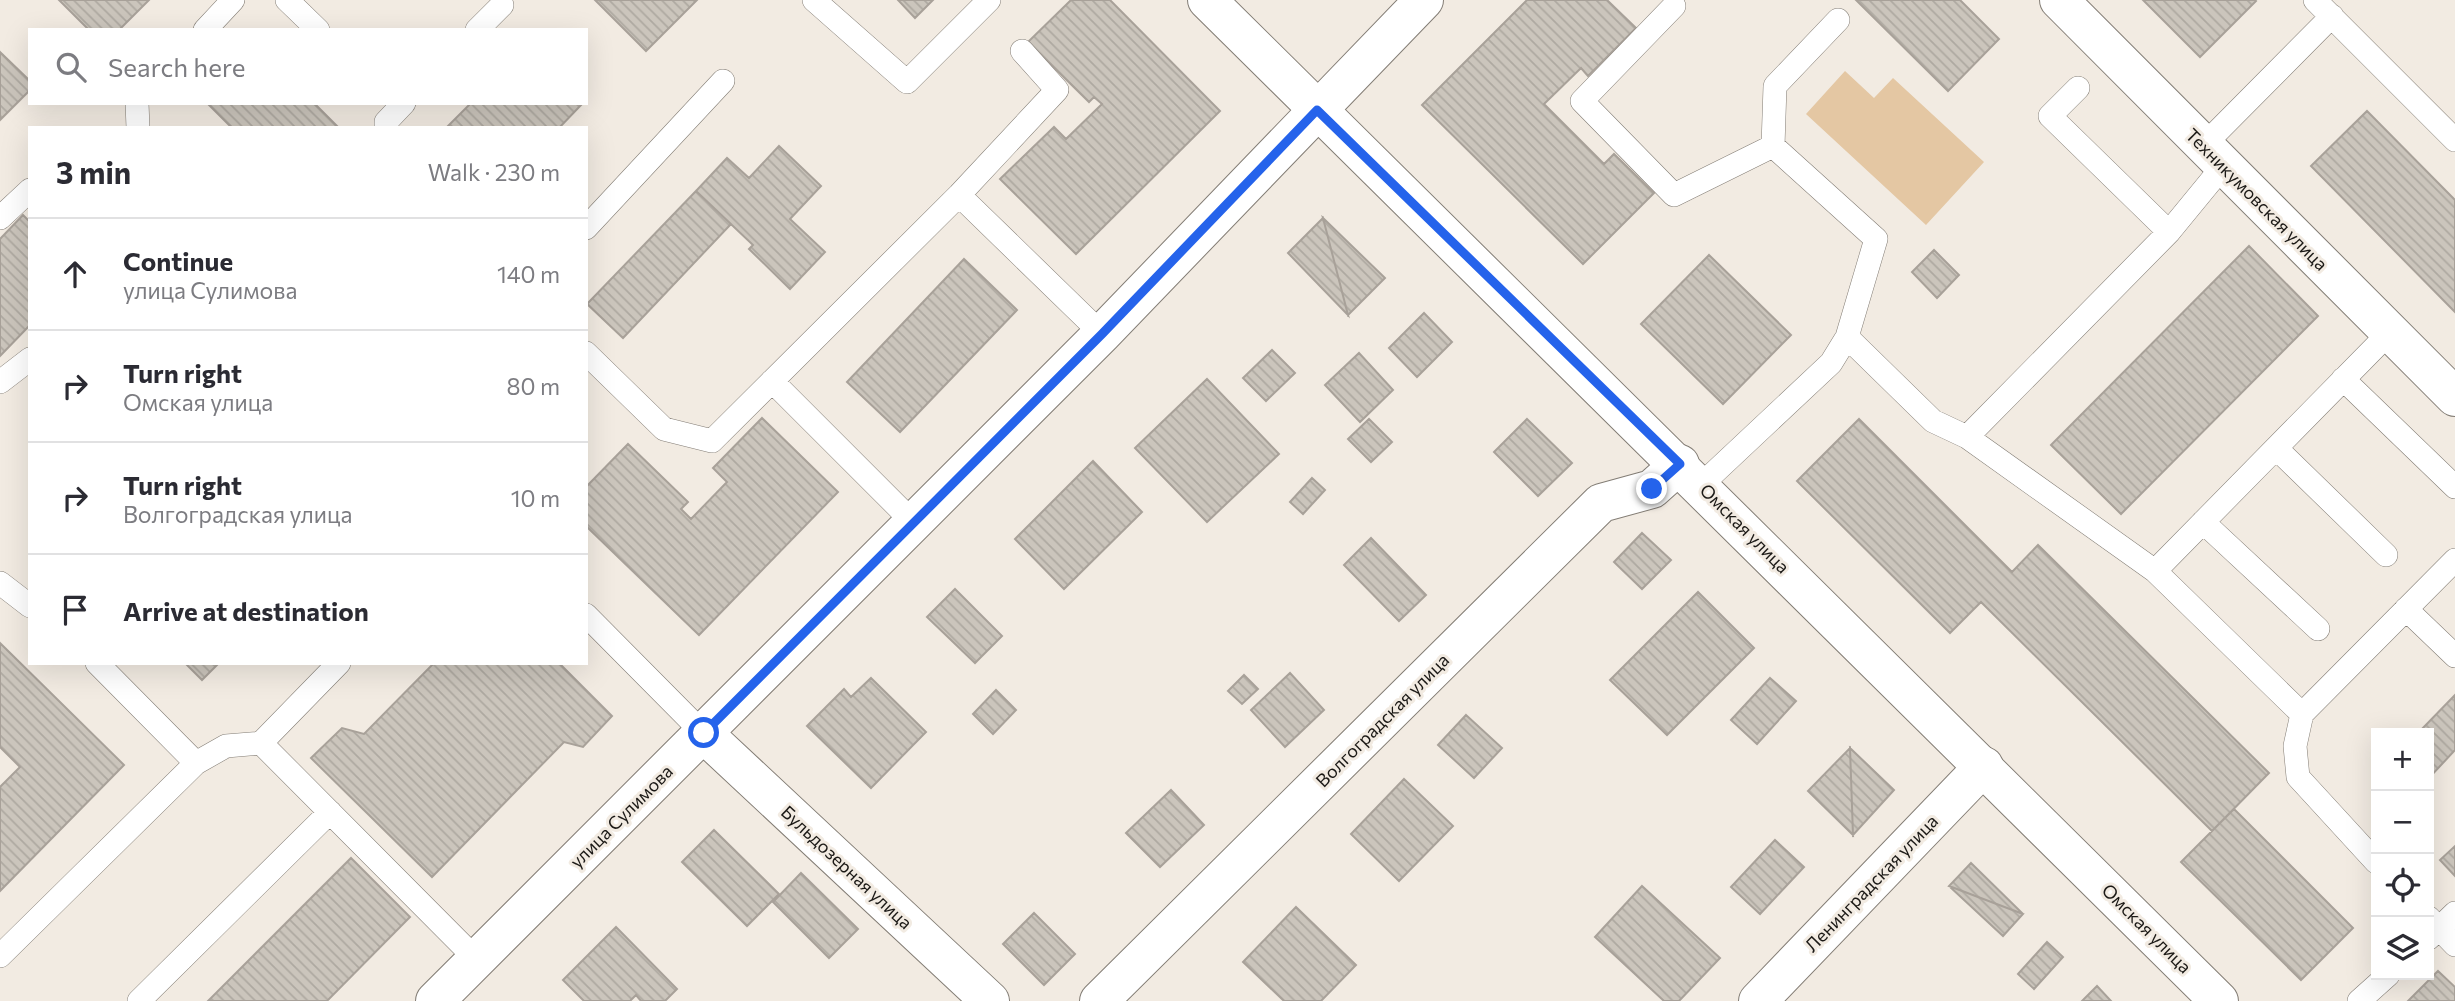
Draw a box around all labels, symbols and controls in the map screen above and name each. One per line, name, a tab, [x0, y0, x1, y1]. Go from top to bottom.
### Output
search box	[28, 28, 588, 105]
icon: search	[52, 48, 90, 86]
text: Search here	[108, 51, 246, 82]
street label: Техникумовская улица	[2181, 123, 2333, 275]
text: 3 min	[56, 153, 131, 190]
text: Walk · 230 m	[428, 158, 560, 186]
text: Continue	[123, 245, 233, 276]
icon: ahead	[56, 255, 94, 293]
text: 140 m	[497, 260, 560, 288]
text: улица Сулимова	[123, 276, 297, 304]
text: Turn right	[123, 357, 242, 388]
icon: right	[56, 367, 94, 405]
text: 80 m	[507, 372, 560, 400]
text: Омская улица	[123, 388, 273, 416]
text: Turn right	[123, 469, 242, 500]
route end	[1636, 473, 1667, 504]
icon: right	[56, 479, 94, 517]
street label: Омская улица	[1696, 479, 1794, 577]
text: 10 m	[511, 484, 560, 512]
text: Волгоградская улица	[123, 500, 352, 528]
icon: arrive	[56, 591, 94, 629]
text: Arrive at destination	[123, 595, 369, 626]
street label: Волгоградская улица	[1311, 649, 1453, 791]
route start	[688, 717, 719, 748]
map controls	[2371, 728, 2434, 980]
button: +	[2371, 728, 2434, 791]
street label: улица Сулимова	[565, 760, 677, 872]
button: −	[2371, 791, 2434, 854]
street label: Бульдозерная улица	[777, 801, 917, 933]
street label: Ленинградская улица	[1800, 810, 1942, 956]
button: locate	[2371, 854, 2434, 917]
street label: Омская улица	[2098, 879, 2196, 977]
button: layers	[2371, 917, 2434, 980]

